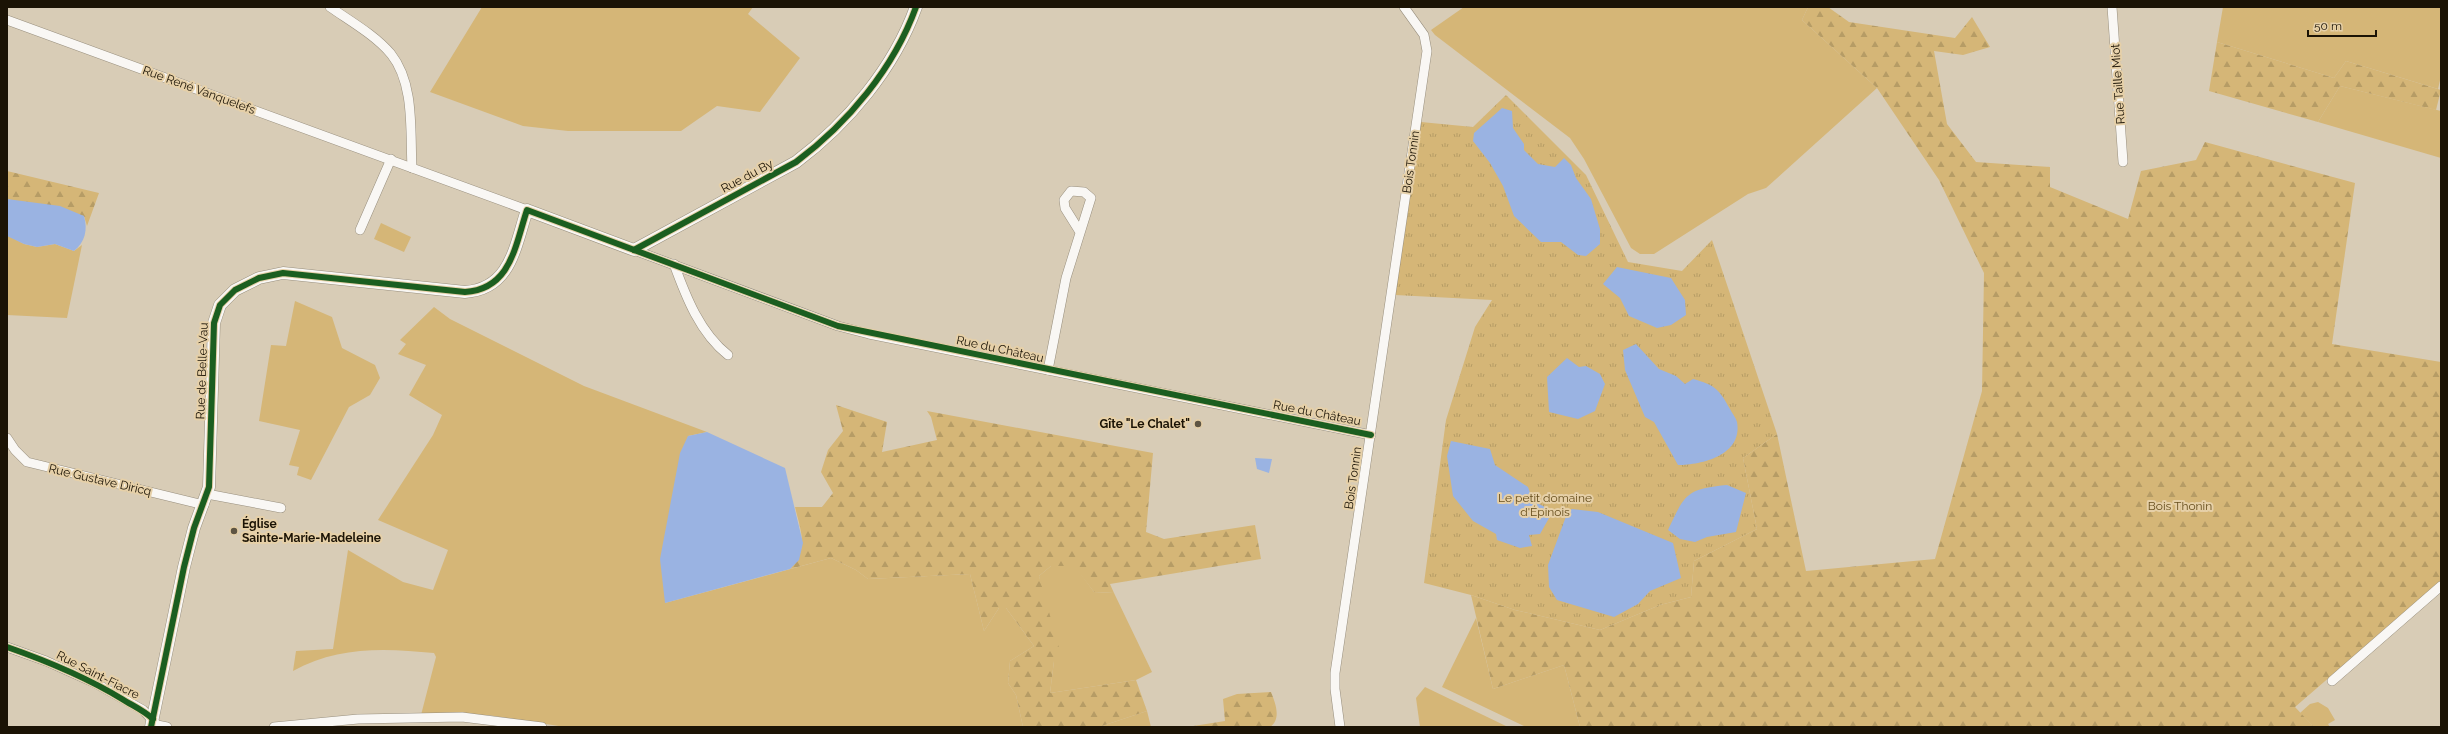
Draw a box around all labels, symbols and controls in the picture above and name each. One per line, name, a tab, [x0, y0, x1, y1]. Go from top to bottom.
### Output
scale bar	[2308, 12, 2376, 38]
text: 50 m	[2314, 19, 2342, 33]
street label: Rue Taille Miot	[2108, 43, 2128, 125]
street label: Rue René Vanquelefs	[141, 63, 257, 117]
street label: Bois Tonnin	[1400, 130, 1422, 194]
street label: Rue du By	[719, 156, 776, 196]
street label: Rue de Belle-Vau	[193, 322, 211, 420]
street label: Rue du Château	[955, 333, 1045, 365]
street label: Rue du Château	[1272, 398, 1362, 428]
place label: Gîte "Le Chalet"	[1099, 417, 1190, 431]
marker: Gîte "Le Chalet"	[1193, 419, 1203, 429]
street label: Bois Tonnin	[1342, 446, 1364, 510]
street label: Rue Gustave Diricq	[47, 461, 153, 499]
park label: Le petit domaine d'Épinois	[1498, 491, 1592, 519]
park label: Bois Thonin	[2148, 499, 2212, 513]
place label: Église Sainte-Marie-Madeleine	[242, 516, 381, 545]
marker: Église Sainte-Marie-Madeleine	[229, 526, 239, 536]
street label: Rue Saint-Fiacre	[54, 648, 142, 702]

